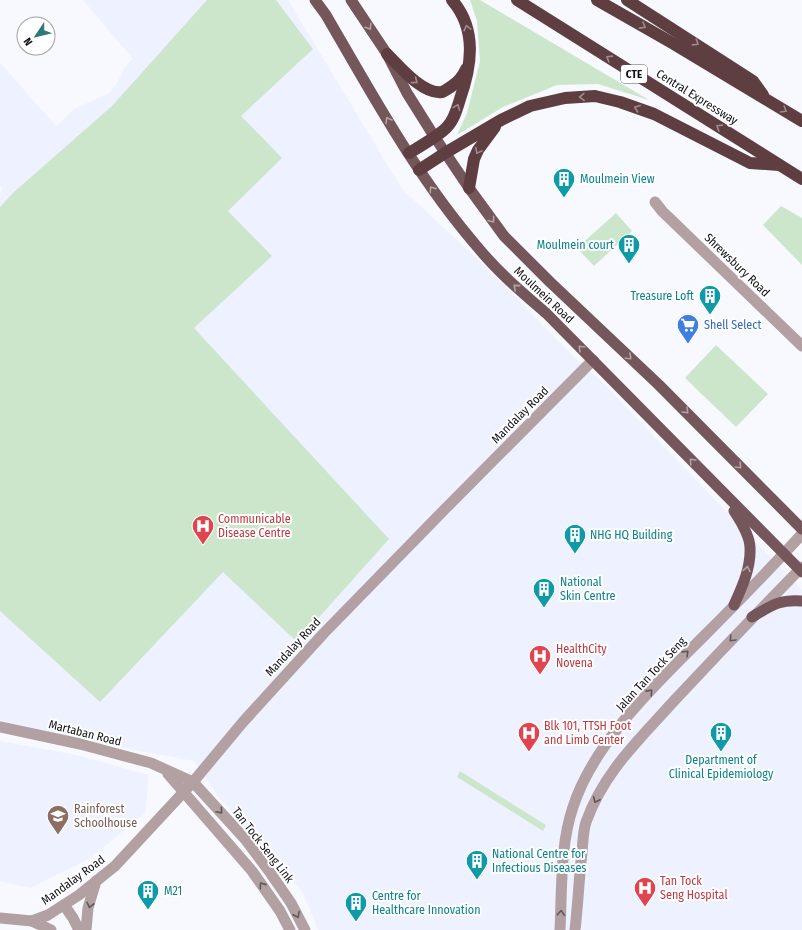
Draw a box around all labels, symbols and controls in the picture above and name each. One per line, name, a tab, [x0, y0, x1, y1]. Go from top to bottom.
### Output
north arrow	[16, 16, 56, 56]
one-way arrow	[639, 21, 646, 29]
one-way arrow	[365, 23, 372, 30]
one-way arrow	[463, 25, 471, 32]
text: N	[21, 35, 35, 48]
one-way arrow	[692, 39, 699, 46]
one-way arrow	[606, 55, 613, 62]
road number: CTE	[621, 65, 647, 83]
street label: Central Expressway	[654, 66, 741, 128]
one-way arrow	[411, 76, 418, 83]
one-way arrow	[579, 93, 585, 101]
one-way arrow	[453, 103, 461, 110]
one-way arrow	[634, 105, 641, 113]
one-way arrow	[780, 105, 787, 112]
one-way arrow	[386, 117, 393, 124]
one-way arrow	[716, 124, 723, 131]
one-way arrow	[475, 147, 483, 154]
building icon: Moulmein View	[551, 166, 577, 199]
place label: Moulmein View	[580, 172, 655, 186]
one-way arrow	[430, 186, 437, 193]
one-way arrow	[487, 215, 494, 222]
street label: Shrewsbury Road	[702, 230, 772, 300]
building icon: Moulmein court	[616, 232, 642, 265]
place label: Moulmein court	[537, 238, 614, 252]
street label: Moulmein Road	[511, 264, 577, 326]
building icon: Treasure Loft	[697, 283, 723, 316]
one-way arrow	[514, 285, 521, 292]
place label: Treasure Loft	[630, 289, 694, 303]
supermarket icon: Shell Select	[675, 312, 701, 345]
place label: Shell Select	[704, 318, 761, 332]
one-way arrow	[578, 345, 586, 353]
one-way arrow	[624, 353, 632, 360]
street label: Mandalay Road	[489, 384, 551, 446]
one-way arrow	[681, 406, 688, 414]
one-way arrow	[689, 458, 696, 466]
one-way arrow	[734, 461, 742, 469]
place label: Communicable Disease Centre	[218, 512, 291, 540]
hospital icon: Communicable Disease Centre	[190, 513, 216, 546]
building icon: NHG HQ Building	[562, 522, 588, 555]
place label: NHG HQ Building	[590, 528, 673, 542]
one-way arrow	[743, 566, 751, 572]
place label: National Skin Centre	[560, 575, 616, 603]
building icon: National Skin Centre	[531, 576, 557, 609]
street label: Mandalay Road	[262, 615, 324, 679]
street label: Jalan Tan Tock Seng	[613, 634, 689, 714]
one-way arrow	[729, 634, 737, 642]
place label: HealthCity Novena	[556, 642, 607, 670]
hospital icon: HealthCity Novena	[527, 643, 553, 676]
one-way arrow	[681, 651, 689, 658]
one-way arrow	[645, 689, 653, 697]
street label: Martaban Road	[47, 717, 123, 749]
place label: Blk 101, TTSH Foot and Limb Center	[544, 719, 631, 747]
hospital icon: Blk 101, TTSH Foot and Limb Center	[516, 720, 542, 753]
building icon: Department of Clinical Epidemiology	[708, 720, 734, 753]
place label: Department of Clinical Epidemiology	[669, 753, 774, 781]
one-way arrow	[593, 796, 601, 803]
place label: Rainforest Schoolhouse	[74, 802, 137, 830]
school or university icon: Rainforest Schoolhouse	[45, 803, 71, 836]
street label: Tan Tock Seng Link	[229, 805, 297, 886]
one-way arrow	[215, 806, 222, 813]
place label: National Centre for Infectious Diseases	[492, 847, 586, 875]
building icon: National Centre for Infectious Diseases	[464, 848, 490, 881]
street label: Mandalay Road	[39, 852, 107, 908]
place label: Tan Tock Seng Hospital	[660, 874, 728, 902]
hospital icon: Tan Tock Seng Hospital	[632, 875, 658, 908]
building icon: M21	[135, 878, 161, 911]
one-way arrow	[259, 882, 267, 889]
place label: M21	[164, 884, 182, 898]
place label: Centre for Healthcare Innovation	[372, 889, 480, 917]
building icon: Centre for Healthcare Innovation	[343, 890, 369, 923]
one-way arrow	[86, 902, 94, 909]
one-way arrow	[557, 910, 565, 916]
one-way arrow	[292, 911, 300, 918]

